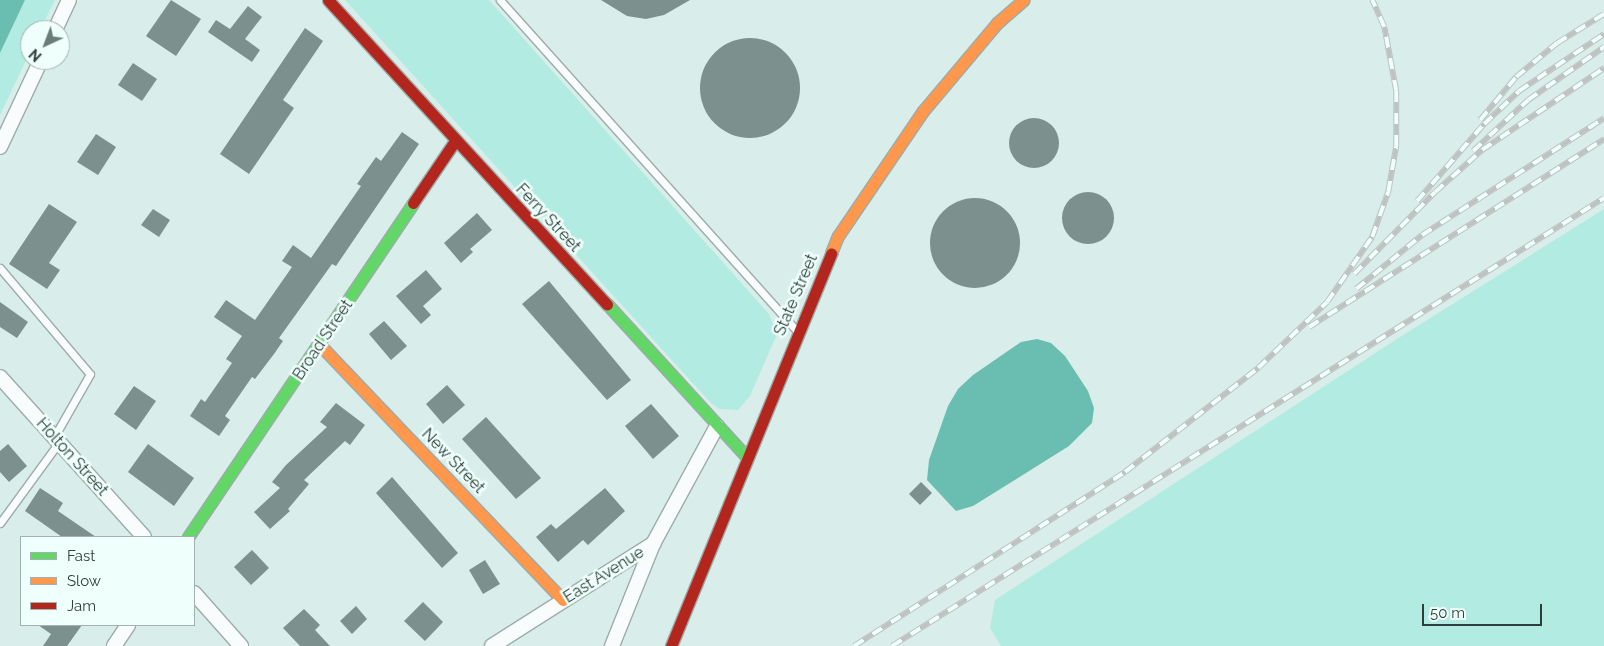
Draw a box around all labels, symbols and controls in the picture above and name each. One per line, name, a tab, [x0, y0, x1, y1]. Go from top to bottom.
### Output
north arrow	[20, 20, 70, 70]
text: N	[26, 46, 45, 65]
street label: Ferry Street	[511, 180, 585, 256]
street label: State Street	[770, 251, 822, 339]
street label: Broad Street	[289, 296, 357, 384]
street label: Holton Street	[32, 414, 112, 500]
street label: New Street	[417, 425, 489, 497]
legend	[20, 536, 195, 626]
street label: East Avenue	[560, 543, 648, 607]
text: Fast	[67, 547, 95, 565]
text: Slow	[67, 572, 101, 590]
scale bar	[1424, 594, 1544, 626]
text: Jam	[67, 597, 96, 615]
text: 50 m	[1430, 604, 1465, 622]

